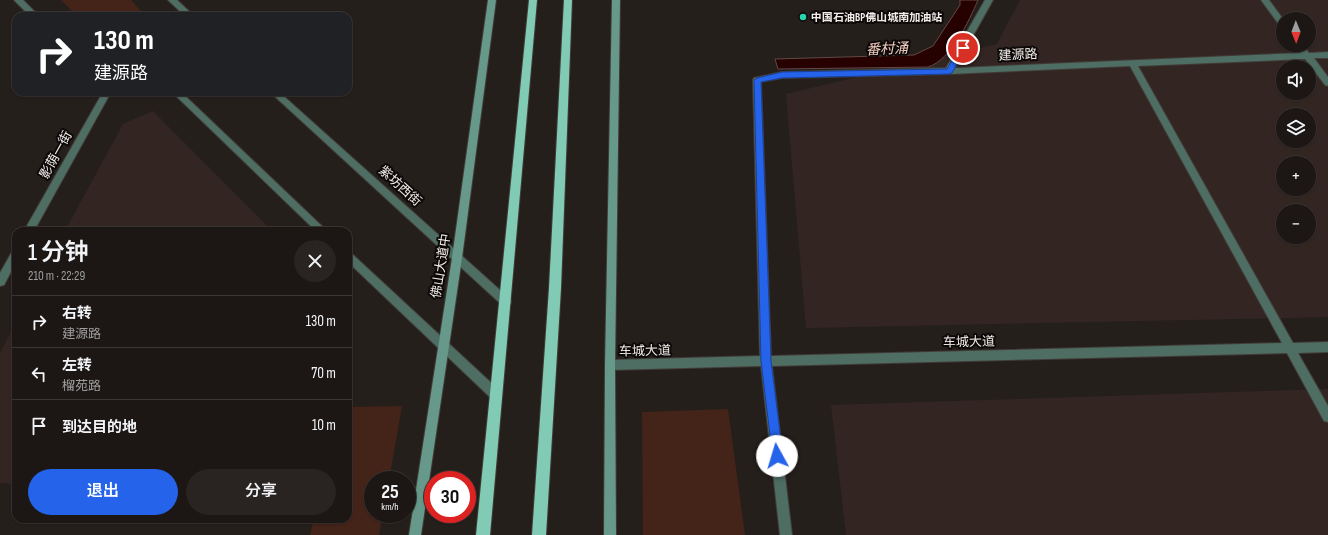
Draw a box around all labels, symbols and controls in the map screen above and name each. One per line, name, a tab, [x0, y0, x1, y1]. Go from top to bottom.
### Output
place label: 中国石油BP佛山城南加油站	[811, 11, 942, 24]
marker: 中国石油BP佛山城南加油站	[798, 12, 808, 22]
north arrow	[1276, 12, 1316, 52]
map controls	[1276, 12, 1316, 244]
text: 130 m	[94, 24, 154, 57]
icon: right	[28, 28, 80, 80]
pin	[946, 31, 980, 65]
icon: arrive	[952, 37, 974, 59]
water label: 番村涌	[866, 39, 910, 59]
street label: 建源路	[998, 46, 1038, 64]
button: sound	[1276, 60, 1316, 100]
text: 建源路	[94, 63, 148, 84]
button: layers	[1276, 108, 1316, 148]
street label: 影荫一街	[36, 128, 76, 182]
button: +	[1276, 156, 1316, 196]
street label: 紫坊西街	[375, 163, 425, 209]
button: −	[1276, 204, 1316, 244]
street label: 佛山大道中	[428, 233, 454, 299]
text: 1 分钟	[28, 238, 89, 267]
button: close	[294, 240, 336, 282]
text: 210 m · 22:29	[28, 268, 85, 284]
text: 右转	[62, 304, 92, 323]
icon: right	[28, 311, 50, 333]
text: 130 m	[306, 312, 336, 331]
text: 建源路	[62, 326, 101, 342]
street label: 车城大道	[943, 334, 995, 350]
street label: 车城大道	[619, 343, 671, 359]
text: 左转	[62, 356, 92, 375]
icon: left	[28, 363, 50, 385]
text: 70 m	[311, 364, 336, 383]
text: 榴苑路	[62, 378, 101, 394]
icon: arrive	[28, 415, 50, 437]
text: 10 m	[312, 416, 336, 435]
text: 到达目的地	[62, 418, 137, 437]
position arrow	[756, 435, 798, 477]
button: 退出	[28, 469, 178, 515]
button: 分享	[186, 469, 336, 515]
speed limit sign: 30	[424, 471, 476, 523]
text: 25	[381, 480, 399, 504]
text: km/h	[381, 501, 399, 513]

